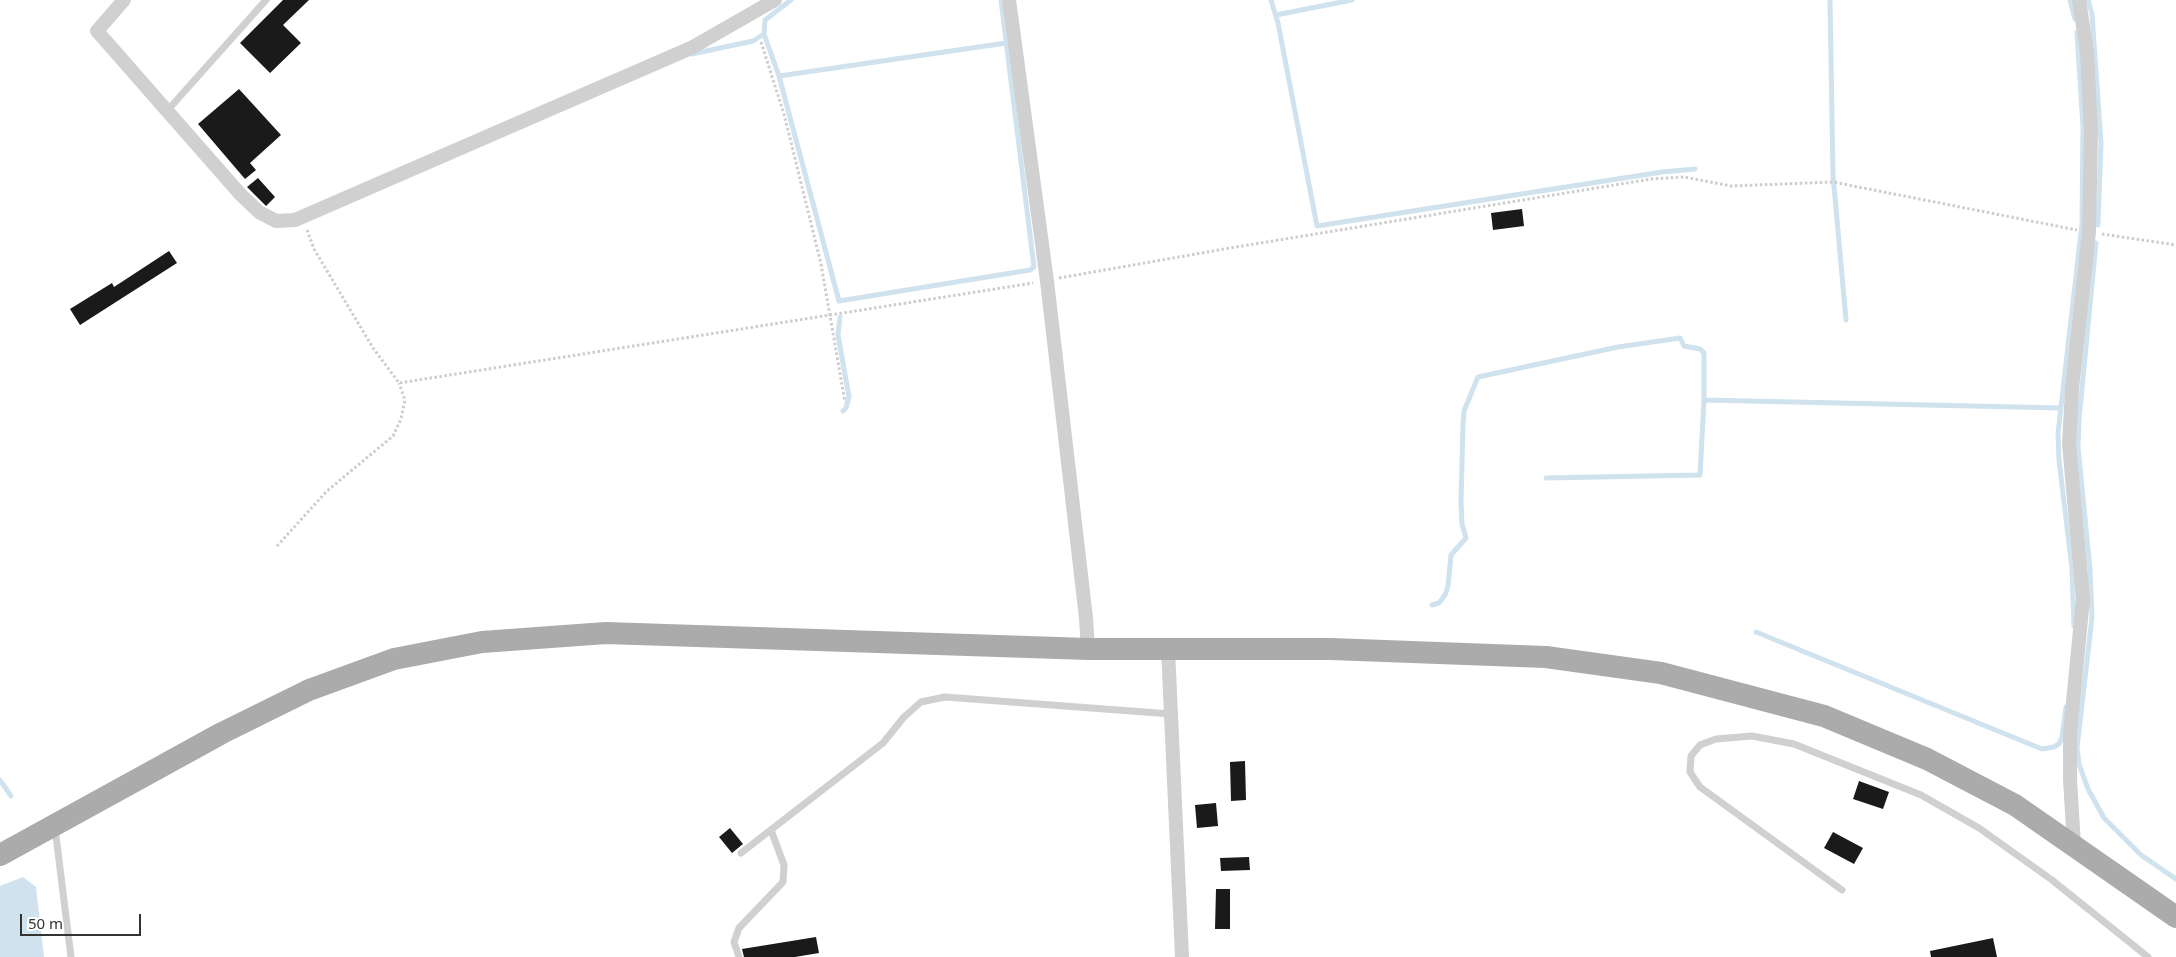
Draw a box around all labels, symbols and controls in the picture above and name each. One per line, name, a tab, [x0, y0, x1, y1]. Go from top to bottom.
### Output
scale bar	[22, 904, 144, 936]
text: 50 m	[28, 913, 63, 933]

